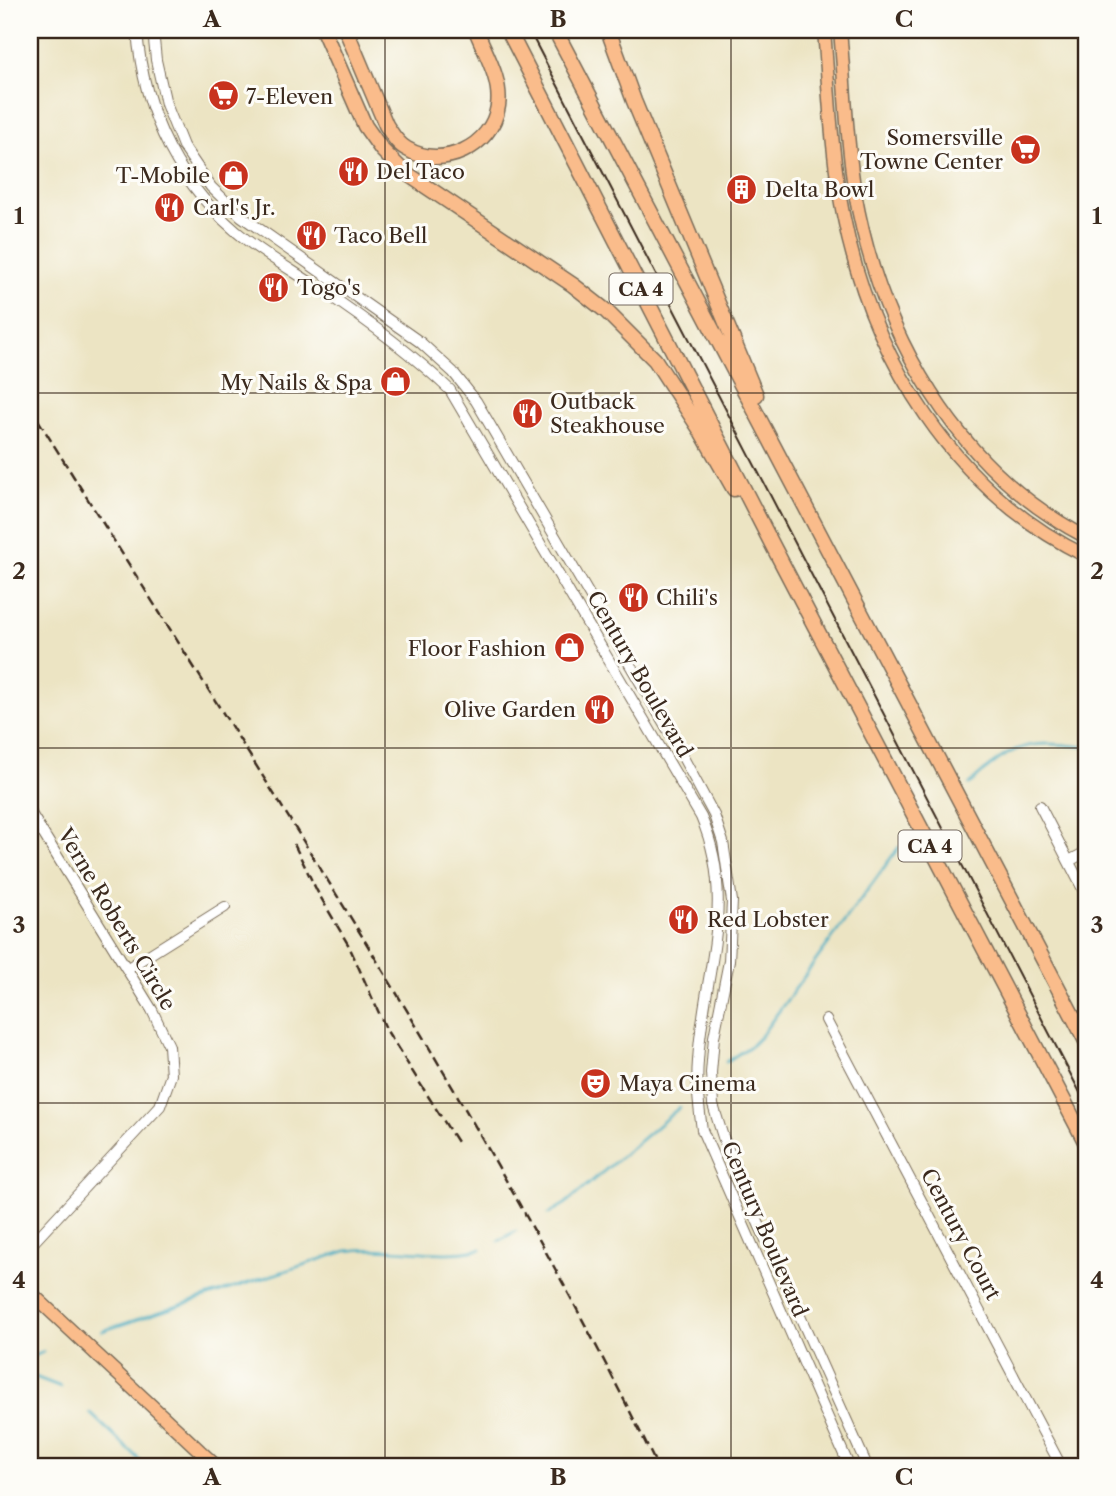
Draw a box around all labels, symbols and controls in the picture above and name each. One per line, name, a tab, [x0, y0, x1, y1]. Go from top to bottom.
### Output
text: A	[202, 5, 222, 33]
text: B	[549, 5, 567, 33]
text: C	[895, 5, 913, 33]
supermarket icon: 7-Eleven	[206, 79, 240, 113]
place label: 7-Eleven	[246, 84, 333, 109]
place label: Somersville Towne Center	[860, 125, 1003, 174]
supermarket icon: Somersville Towne Center	[1009, 132, 1043, 166]
restaurant icon: Del Taco	[336, 154, 370, 188]
shop icon: T-Mobile	[216, 158, 250, 192]
place label: Del Taco	[376, 159, 465, 184]
place label: T-Mobile	[116, 163, 210, 188]
building icon: Delta Bowl	[725, 172, 759, 206]
place label: Delta Bowl	[765, 177, 874, 202]
restaurant icon: Carl's Jr.	[153, 190, 187, 224]
place label: Carl's Jr.	[193, 195, 276, 220]
text: 1	[14, 202, 25, 230]
text: 1	[1092, 202, 1103, 230]
restaurant icon: Taco Bell	[294, 218, 328, 252]
place label: Taco Bell	[334, 223, 427, 248]
restaurant icon: Togo's	[257, 270, 291, 304]
road number: CA 4	[610, 274, 672, 304]
place label: Togo's	[297, 275, 361, 300]
shop icon: My Nails & Spa	[378, 365, 412, 399]
place label: My Nails & Spa	[220, 370, 373, 395]
place label: Outback Steakhouse	[550, 389, 665, 438]
restaurant icon: Outback Steakhouse	[510, 396, 544, 430]
text: 2	[12, 557, 26, 585]
text: 2	[1090, 557, 1104, 585]
restaurant icon: Chili's	[616, 580, 650, 614]
place label: Chili's	[656, 585, 718, 610]
street label: Century Boulevard	[582, 586, 698, 762]
shop icon: Floor Fashion	[552, 631, 586, 665]
place label: Floor Fashion	[408, 636, 546, 661]
restaurant icon: Olive Garden	[582, 692, 616, 726]
place label: Olive Garden	[444, 697, 576, 722]
street label: Verne Roberts Circle	[52, 823, 181, 1015]
road number: CA 4	[898, 831, 962, 862]
restaurant icon: Red Lobster	[667, 902, 701, 936]
place label: Red Lobster	[707, 907, 829, 932]
text: 3	[13, 911, 26, 939]
text: 3	[1091, 911, 1104, 939]
theatre icon: Maya Cinema	[579, 1066, 613, 1100]
place label: Maya Cinema	[619, 1071, 757, 1096]
street label: Century Boulevard	[717, 1137, 813, 1321]
street label: Century Court	[916, 1164, 1006, 1304]
text: 4	[12, 1266, 26, 1294]
text: 4	[1090, 1266, 1104, 1294]
text: A	[202, 1463, 222, 1491]
text: B	[549, 1463, 567, 1491]
text: C	[895, 1463, 913, 1491]

